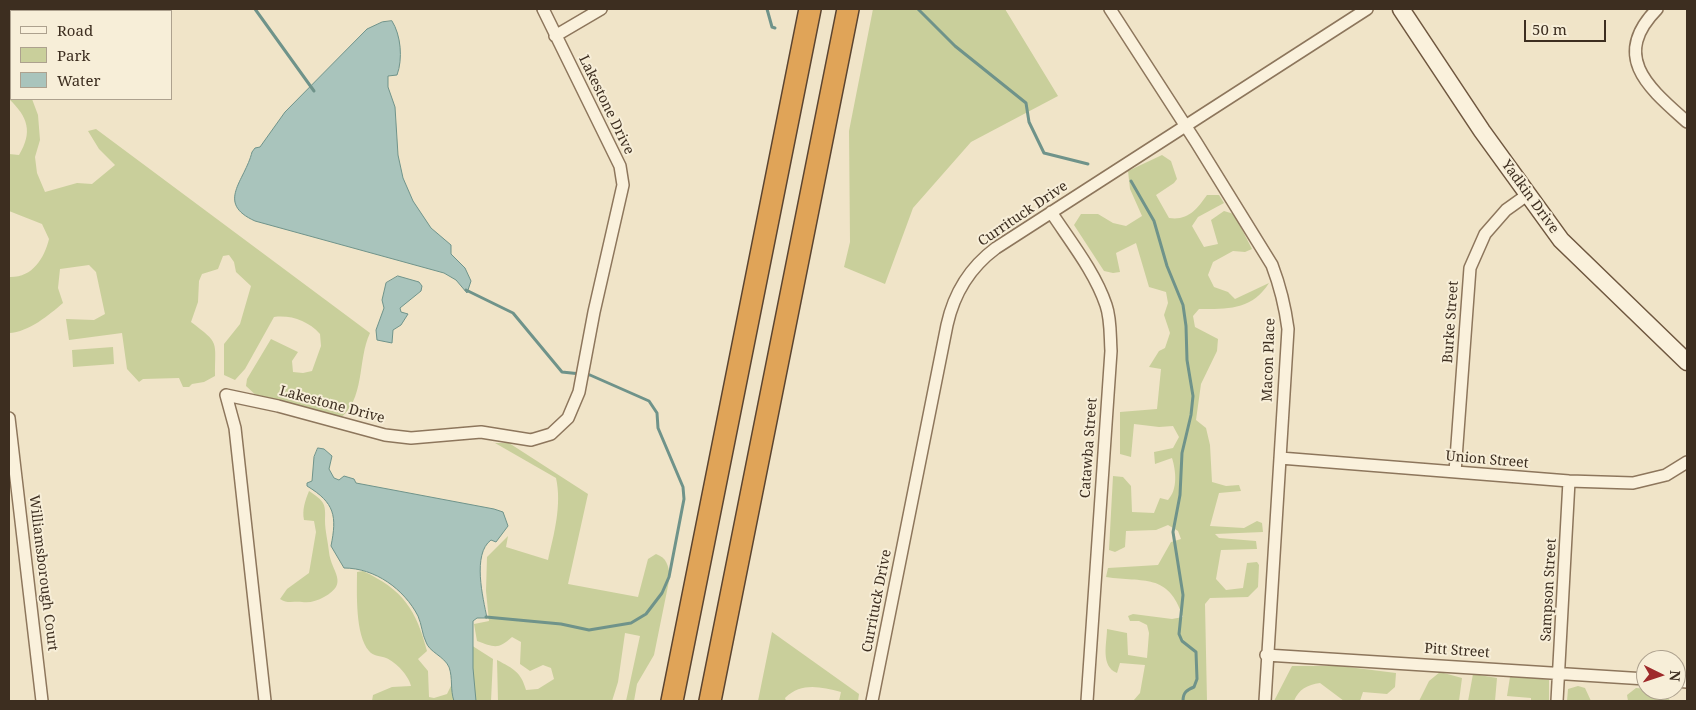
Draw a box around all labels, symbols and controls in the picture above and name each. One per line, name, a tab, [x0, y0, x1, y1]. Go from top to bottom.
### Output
legend	[10, 10, 172, 100]
scale bar	[1526, 10, 1608, 42]
text: 50 m	[1532, 19, 1567, 39]
text: Road	[57, 20, 93, 40]
text: Park	[57, 45, 90, 65]
street label: Lakestone Drive	[575, 53, 637, 157]
text: Water	[57, 70, 100, 90]
street label: Yadkin Drive	[1498, 157, 1562, 237]
street label: Currituck Drive	[975, 178, 1071, 250]
street label: Burke Street	[1440, 280, 1462, 364]
street label: Macon Place	[1259, 318, 1279, 402]
street label: Lakestone Drive	[278, 383, 386, 427]
street label: Catawba Street	[1077, 397, 1101, 499]
street label: Union Street	[1445, 448, 1529, 472]
street label: Williamsborough Court	[25, 494, 61, 652]
street label: Sampson Street	[1538, 538, 1560, 642]
street label: Currituck Drive	[859, 548, 895, 654]
street label: Pitt Street	[1424, 640, 1490, 662]
north arrow	[1636, 650, 1686, 700]
text: N	[1666, 670, 1685, 682]

